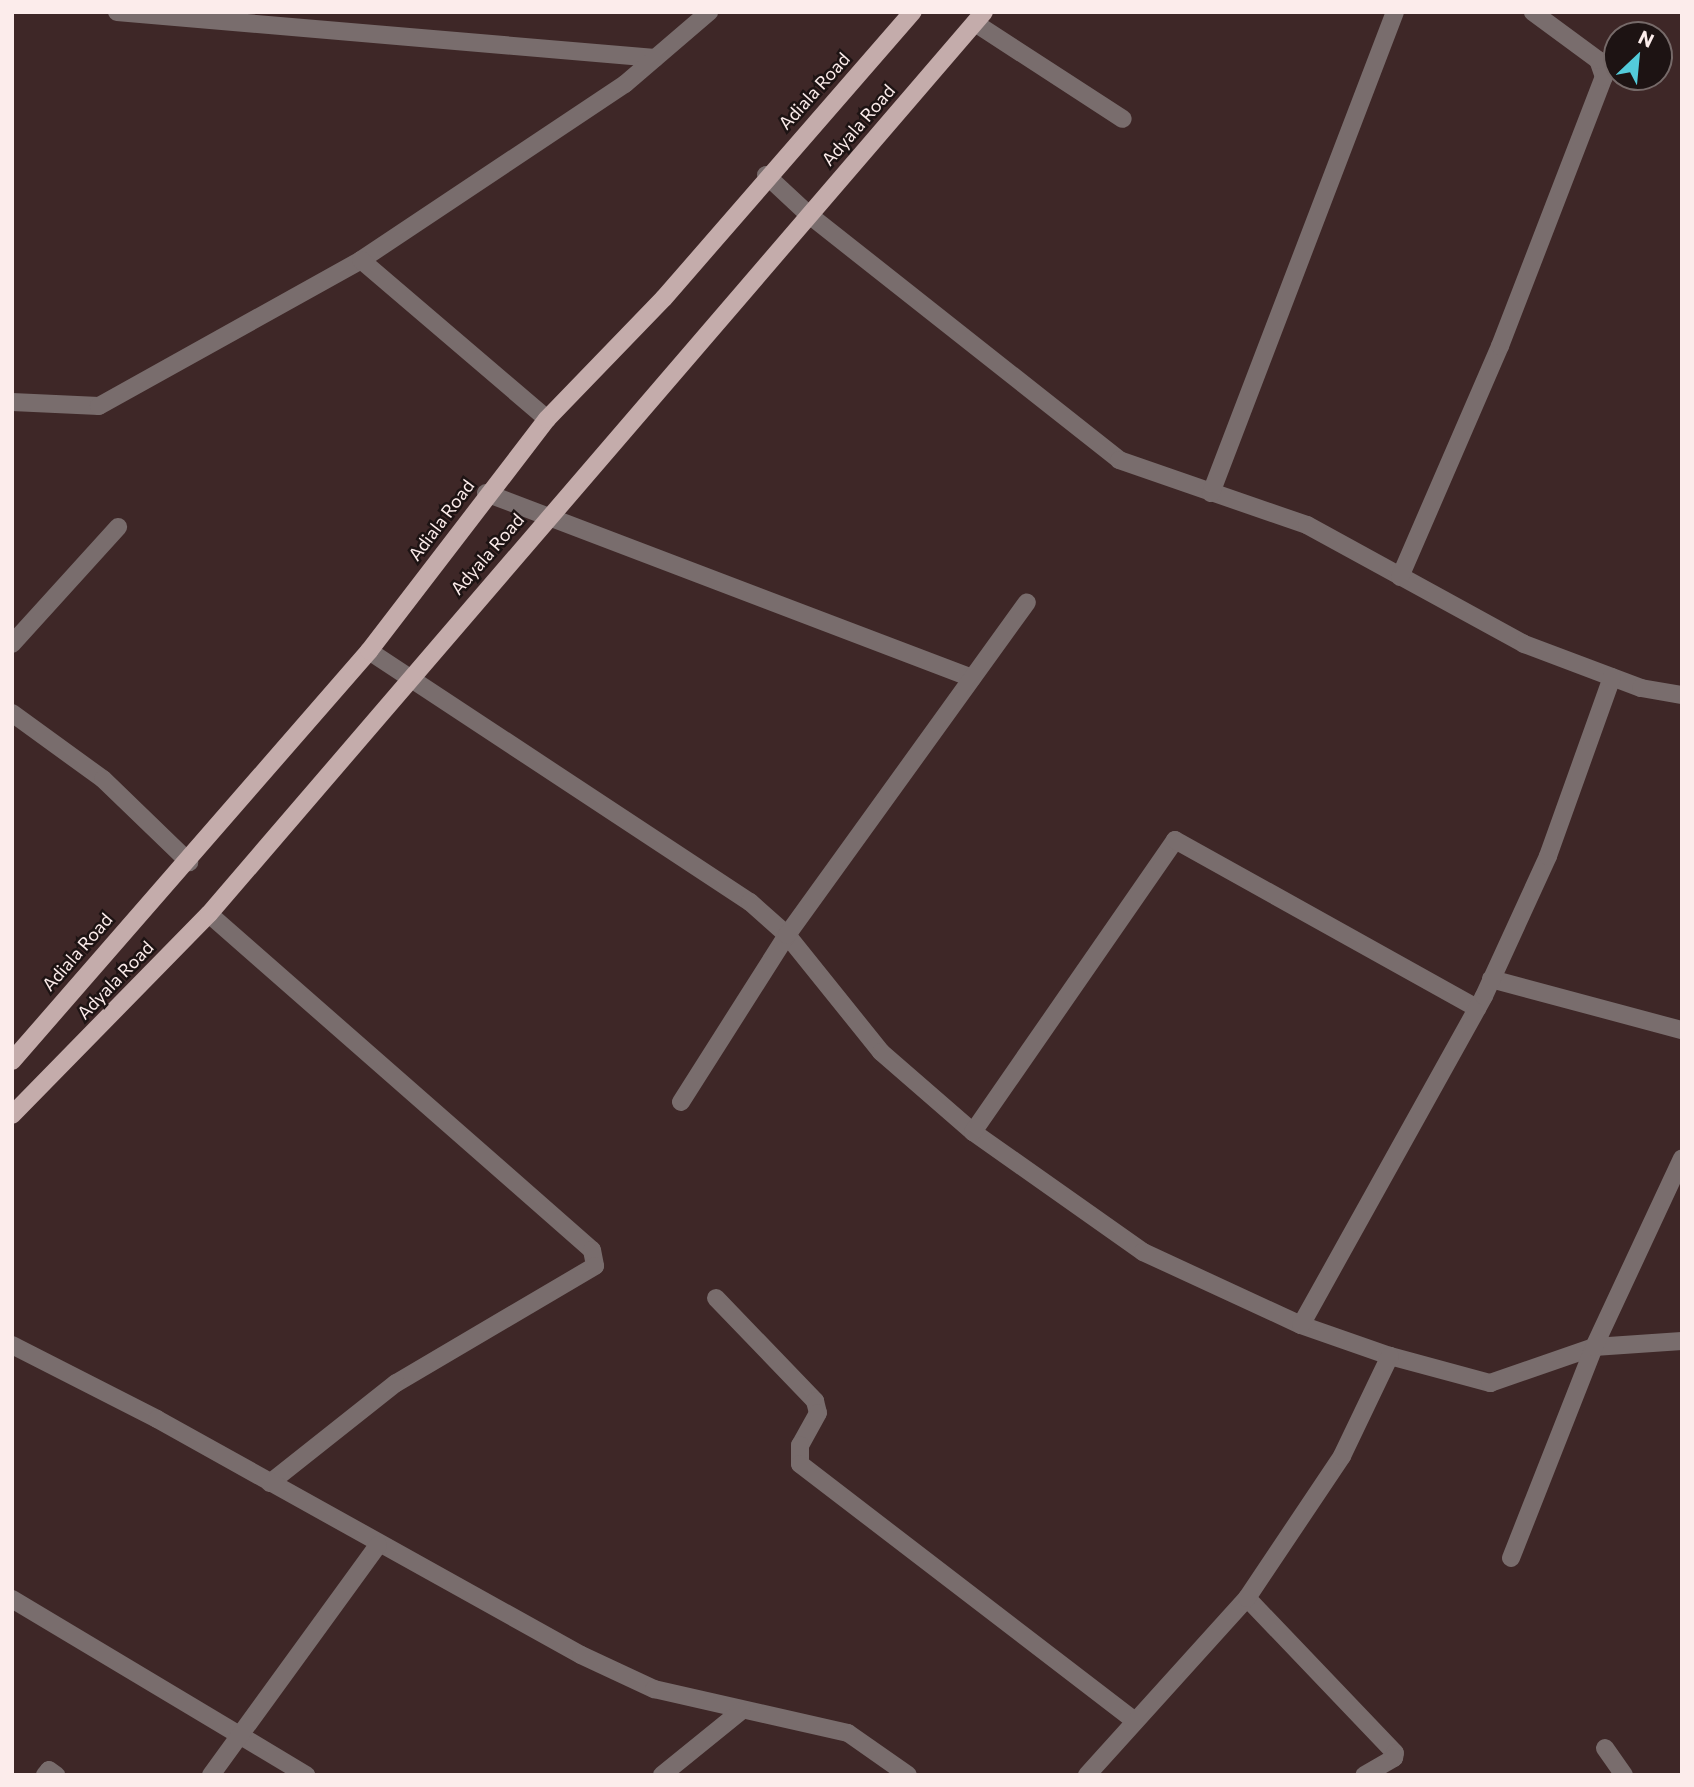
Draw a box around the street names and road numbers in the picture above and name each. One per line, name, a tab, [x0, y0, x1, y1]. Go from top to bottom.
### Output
street label: Adiala Road	[774, 48, 854, 134]
street label: Adyala Road	[817, 80, 899, 170]
street label: Adiala Road	[404, 475, 478, 565]
street label: Adyala Road	[446, 509, 528, 599]
street label: Adiala Road	[37, 909, 117, 995]
street label: Adyala Road	[72, 936, 158, 1024]

